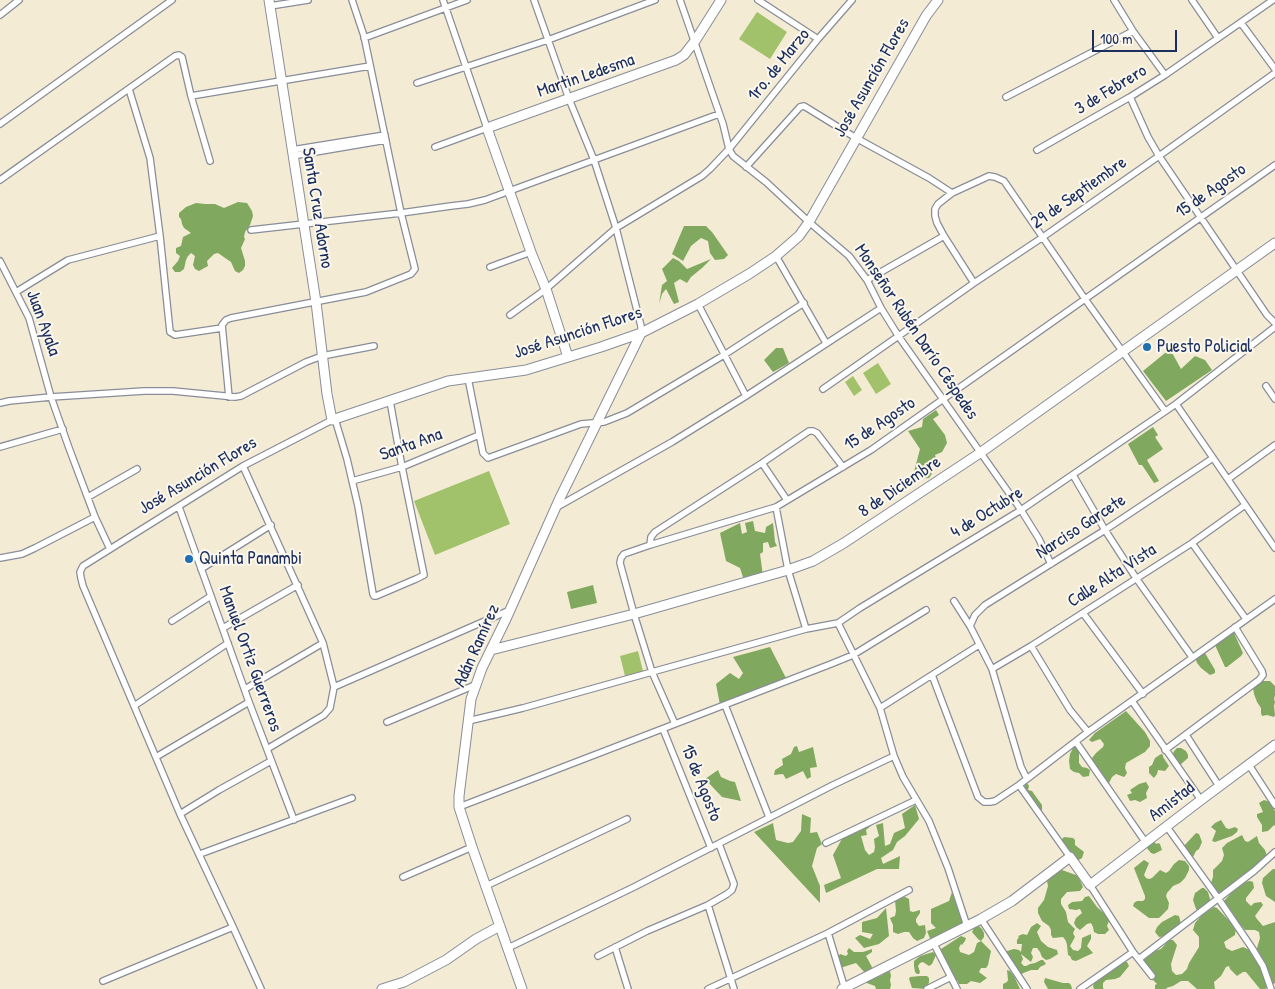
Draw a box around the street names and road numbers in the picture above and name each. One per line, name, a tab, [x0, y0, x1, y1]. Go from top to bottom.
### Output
street label: José Asunción Flores	[829, 15, 915, 141]
street label: 1ro. de Marzo	[743, 25, 815, 105]
street label: Martin Ledesma	[535, 49, 637, 103]
street label: 3 de Febrero	[1071, 60, 1151, 120]
street label: Santa Cruz Adorno	[297, 146, 337, 270]
street label: 29 de Septiembre	[1027, 152, 1131, 234]
street label: 15 de Agosto	[1172, 159, 1250, 223]
street label: Monseñor Rubén Darío Céspedes	[849, 240, 983, 424]
street label: Juan Ayala	[21, 287, 65, 359]
street label: José Asunción Flores	[511, 302, 645, 364]
street label: 15 de Agosto	[840, 392, 920, 456]
street label: Santa Ana	[377, 424, 445, 466]
street label: José Asunción Flores	[135, 432, 261, 520]
street label: 8 de Diciembre	[855, 452, 945, 522]
street label: 4 de Octubre	[947, 482, 1027, 544]
street label: Narciso Garcete	[1032, 490, 1130, 564]
street label: Calle Alta Vista	[1064, 539, 1160, 613]
street label: Manuel Ortiz Guerreros	[214, 583, 286, 735]
street label: Adán Ramírez	[449, 601, 505, 691]
street label: 15 de Agosto	[676, 741, 726, 825]
street label: Amistad	[1145, 777, 1199, 827]

